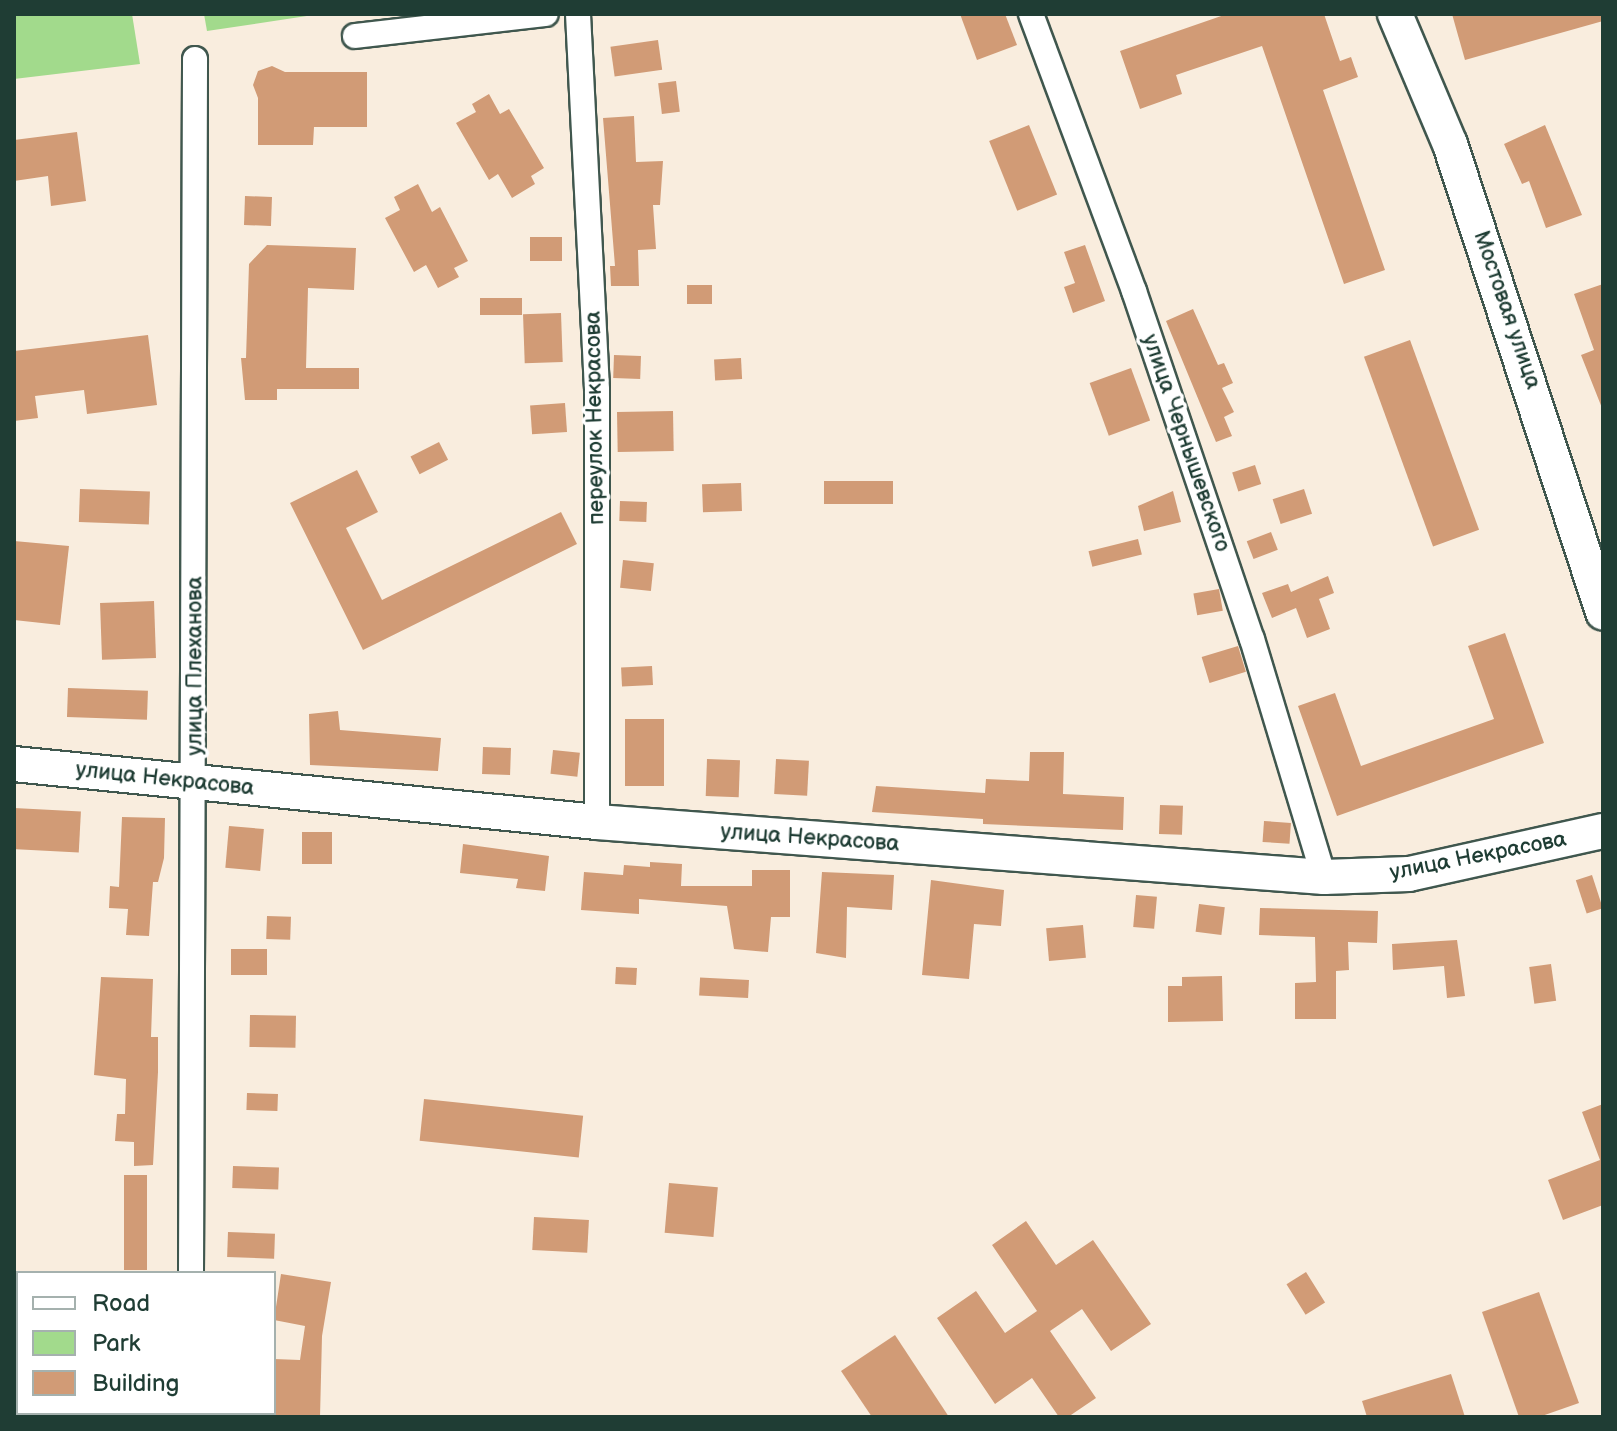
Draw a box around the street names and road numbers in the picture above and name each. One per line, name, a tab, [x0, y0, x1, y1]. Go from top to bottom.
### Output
street label: Мостовая улица	[1468, 227, 1546, 393]
street label: переулок Некрасова	[580, 311, 610, 525]
street label: улица Чернышевского	[1136, 331, 1236, 555]
street label: улица Плеханова	[182, 576, 208, 756]
street label: улица Некрасова	[74, 757, 256, 801]
street label: улица Некрасова	[720, 819, 900, 857]
street label: улица Некрасова	[1387, 826, 1569, 886]

